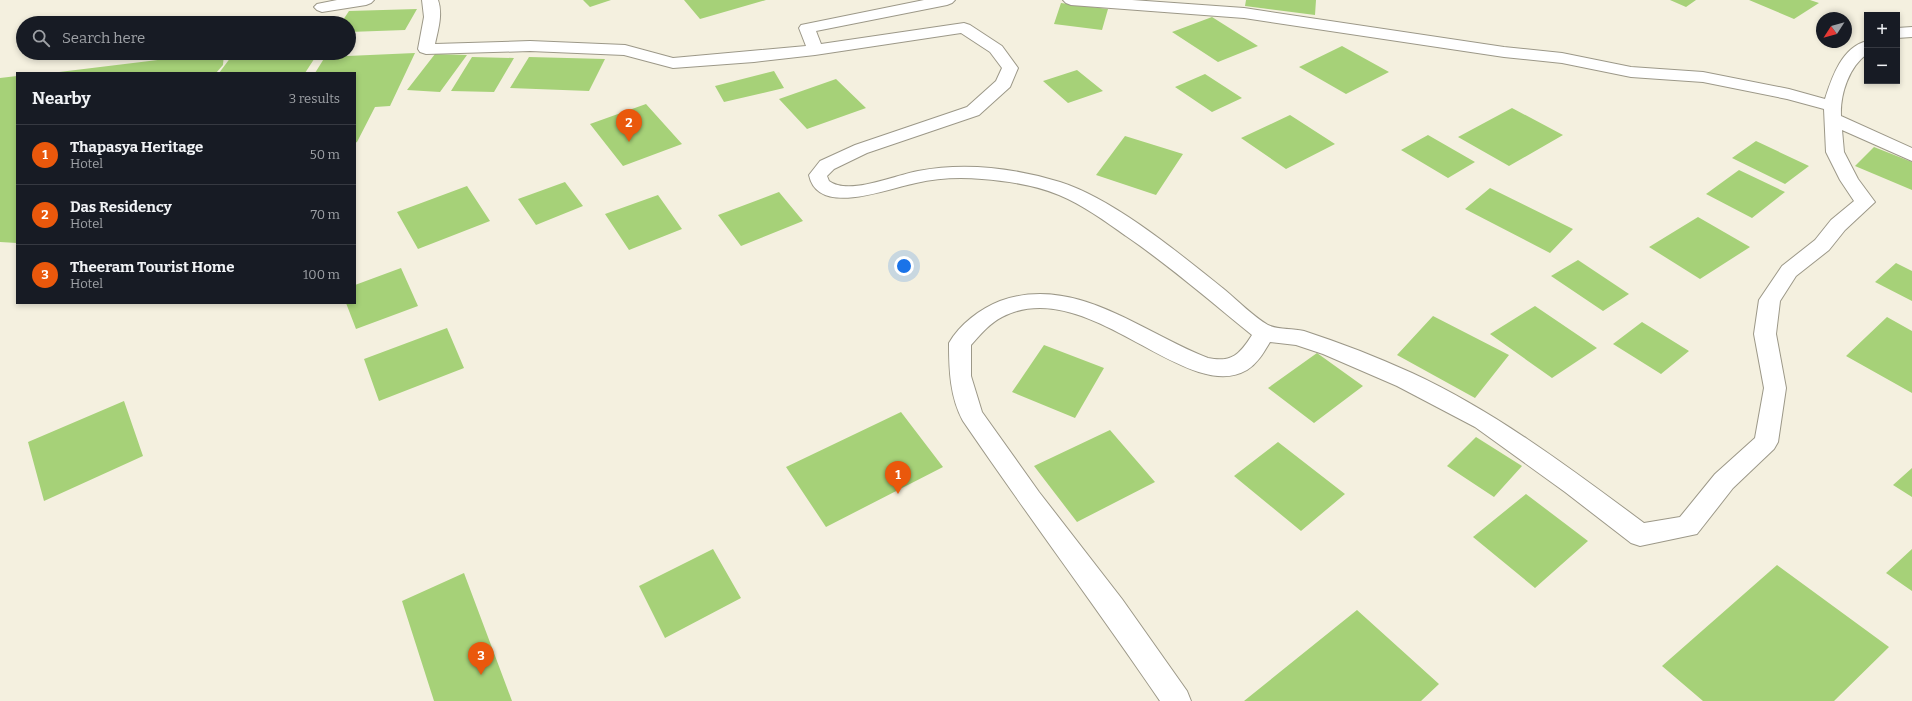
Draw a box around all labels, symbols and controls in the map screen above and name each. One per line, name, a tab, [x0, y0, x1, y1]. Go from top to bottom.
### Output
north arrow	[1816, 12, 1852, 48]
map controls	[1864, 12, 1900, 84]
button: +	[1864, 12, 1900, 48]
search box	[16, 16, 356, 60]
icon: search	[30, 27, 52, 49]
text: Search here	[62, 29, 145, 47]
button: −	[1864, 48, 1900, 84]
text: Nearby	[32, 88, 91, 109]
text: 3 results	[289, 91, 340, 106]
pin: 2	[616, 109, 642, 142]
text: Thapasya Heritage	[70, 138, 203, 156]
text: 1	[42, 147, 48, 162]
text: 50 m	[310, 147, 340, 162]
text: Hotel	[70, 156, 103, 171]
text: Das Residency	[70, 198, 172, 216]
text: 2	[41, 207, 49, 222]
text: 70 m	[310, 207, 340, 222]
text: Hotel	[70, 216, 103, 231]
your location	[894, 256, 914, 276]
text: Theeram Tourist Home	[70, 258, 234, 276]
text: 3	[41, 267, 49, 282]
text: 100 m	[303, 267, 340, 282]
text: Hotel	[70, 276, 103, 291]
pin: 1	[885, 461, 911, 494]
pin: 3	[468, 642, 494, 675]

